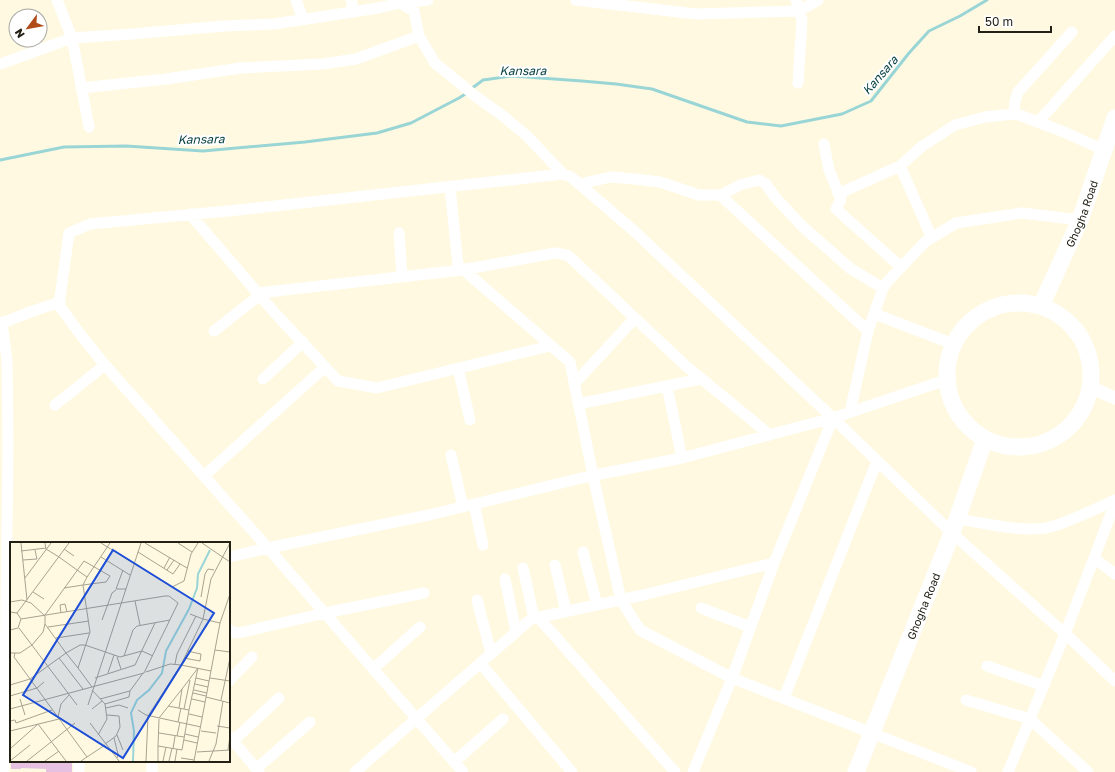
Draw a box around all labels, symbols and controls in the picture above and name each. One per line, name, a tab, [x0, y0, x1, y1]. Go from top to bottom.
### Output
north arrow	[8, 8, 48, 48]
scale bar	[979, 8, 1051, 34]
text: 50 m	[985, 14, 1013, 29]
text: N	[11, 27, 27, 41]
water label: Kansara	[859, 52, 902, 98]
water label: Kansara	[500, 63, 548, 78]
water label: Kansara	[177, 131, 226, 147]
street label: Ghogha Road	[1062, 178, 1100, 249]
inset map	[10, 542, 230, 762]
street label: Ghogha Road	[904, 571, 942, 641]

